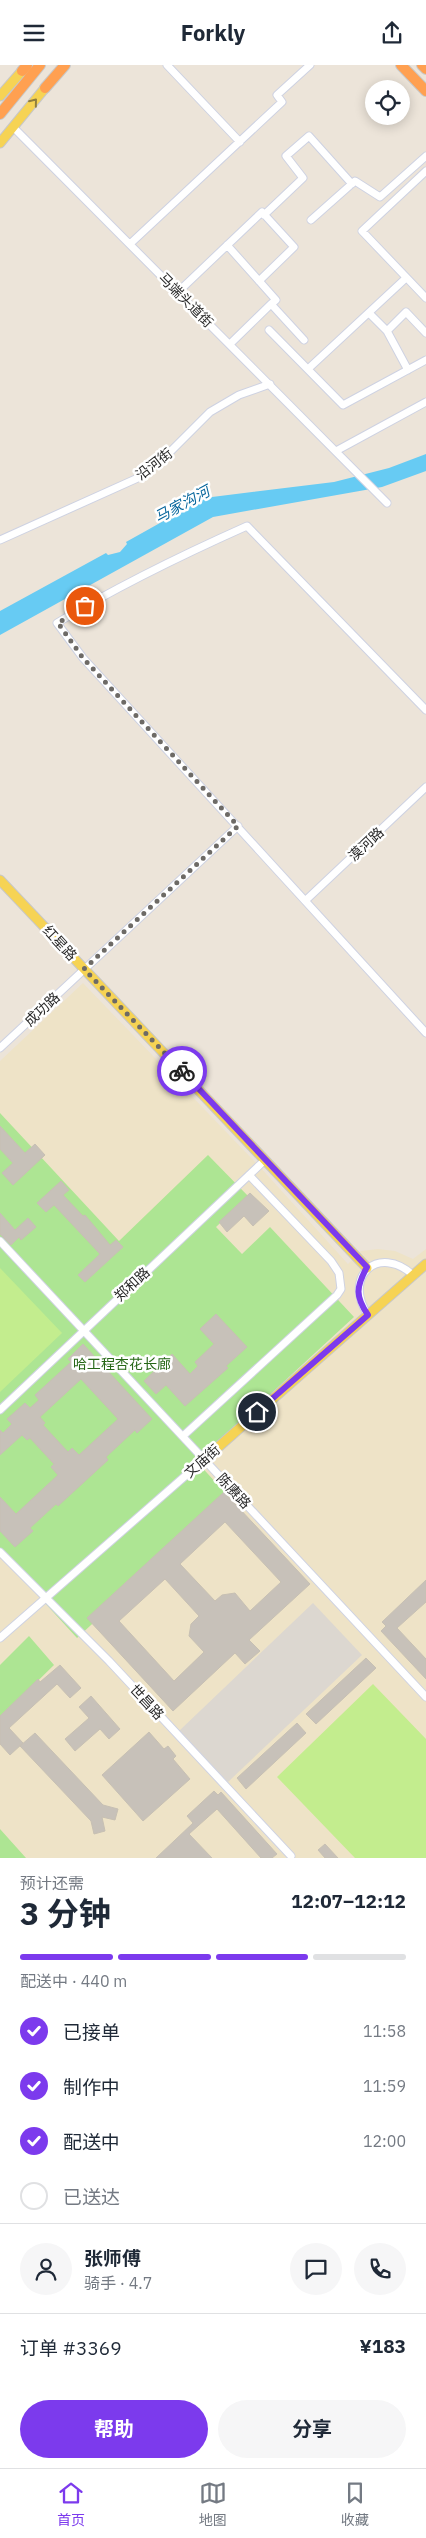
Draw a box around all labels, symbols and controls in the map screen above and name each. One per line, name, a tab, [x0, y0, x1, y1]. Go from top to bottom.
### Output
text: Forkly	[181, 18, 245, 47]
icon: menu	[20, 19, 48, 47]
icon: share	[378, 19, 406, 47]
map controls	[365, 80, 410, 125]
button: locate	[365, 80, 410, 125]
one-way arrow	[28, 99, 37, 108]
street label: 马端头道街	[155, 269, 217, 331]
street label: 沿河街	[132, 444, 176, 484]
water label: 马家沟河	[151, 480, 216, 526]
pin	[64, 585, 106, 627]
icon: bag	[71, 592, 99, 620]
street label: 漠河路	[345, 823, 387, 865]
street label: 红星路	[39, 922, 81, 964]
street label: 成功路	[21, 988, 63, 1030]
courier	[157, 1046, 207, 1096]
icon: bike	[168, 1057, 196, 1085]
street label: 郑和路	[111, 1263, 153, 1305]
park label: 哈工程杏花长廊	[73, 1355, 171, 1373]
pin	[236, 1391, 278, 1433]
icon: home	[243, 1398, 271, 1426]
street label: 文庙街	[180, 1440, 224, 1482]
street label: 陈赓路	[213, 1470, 255, 1512]
street label: 世昌路	[126, 1681, 168, 1723]
text: 预计还需	[20, 1873, 84, 1893]
text: 12:07–12:12	[291, 1889, 406, 1913]
text: 3 分钟	[20, 1892, 111, 1934]
text: 配送中 · 440 m	[20, 1971, 127, 1991]
icon: check	[20, 2017, 48, 2045]
text: 已接单	[63, 2020, 120, 2044]
text: 11:58	[363, 2021, 406, 2041]
icon: check	[20, 2072, 48, 2100]
text: 制作中	[63, 2075, 120, 2099]
text: 11:59	[363, 2076, 406, 2096]
icon: check	[20, 2127, 48, 2155]
text: 配送中	[63, 2130, 120, 2154]
text: 12:00	[363, 2131, 406, 2151]
text: 已送达	[63, 2185, 120, 2209]
button: person	[20, 2243, 72, 2295]
button: chat	[290, 2243, 342, 2295]
button: phone	[354, 2243, 406, 2295]
text: 张师傅	[84, 2246, 141, 2270]
text: 骑手 · 4.7	[84, 2273, 152, 2293]
text: ¥183	[359, 2334, 406, 2358]
text: 订单 #3369	[20, 2336, 122, 2360]
button: 帮助	[20, 2400, 208, 2458]
button: 分享	[218, 2400, 406, 2458]
tab: 首页	[57, 2479, 85, 2529]
tab: 地图	[199, 2479, 227, 2529]
tab: 收藏	[341, 2479, 369, 2529]

